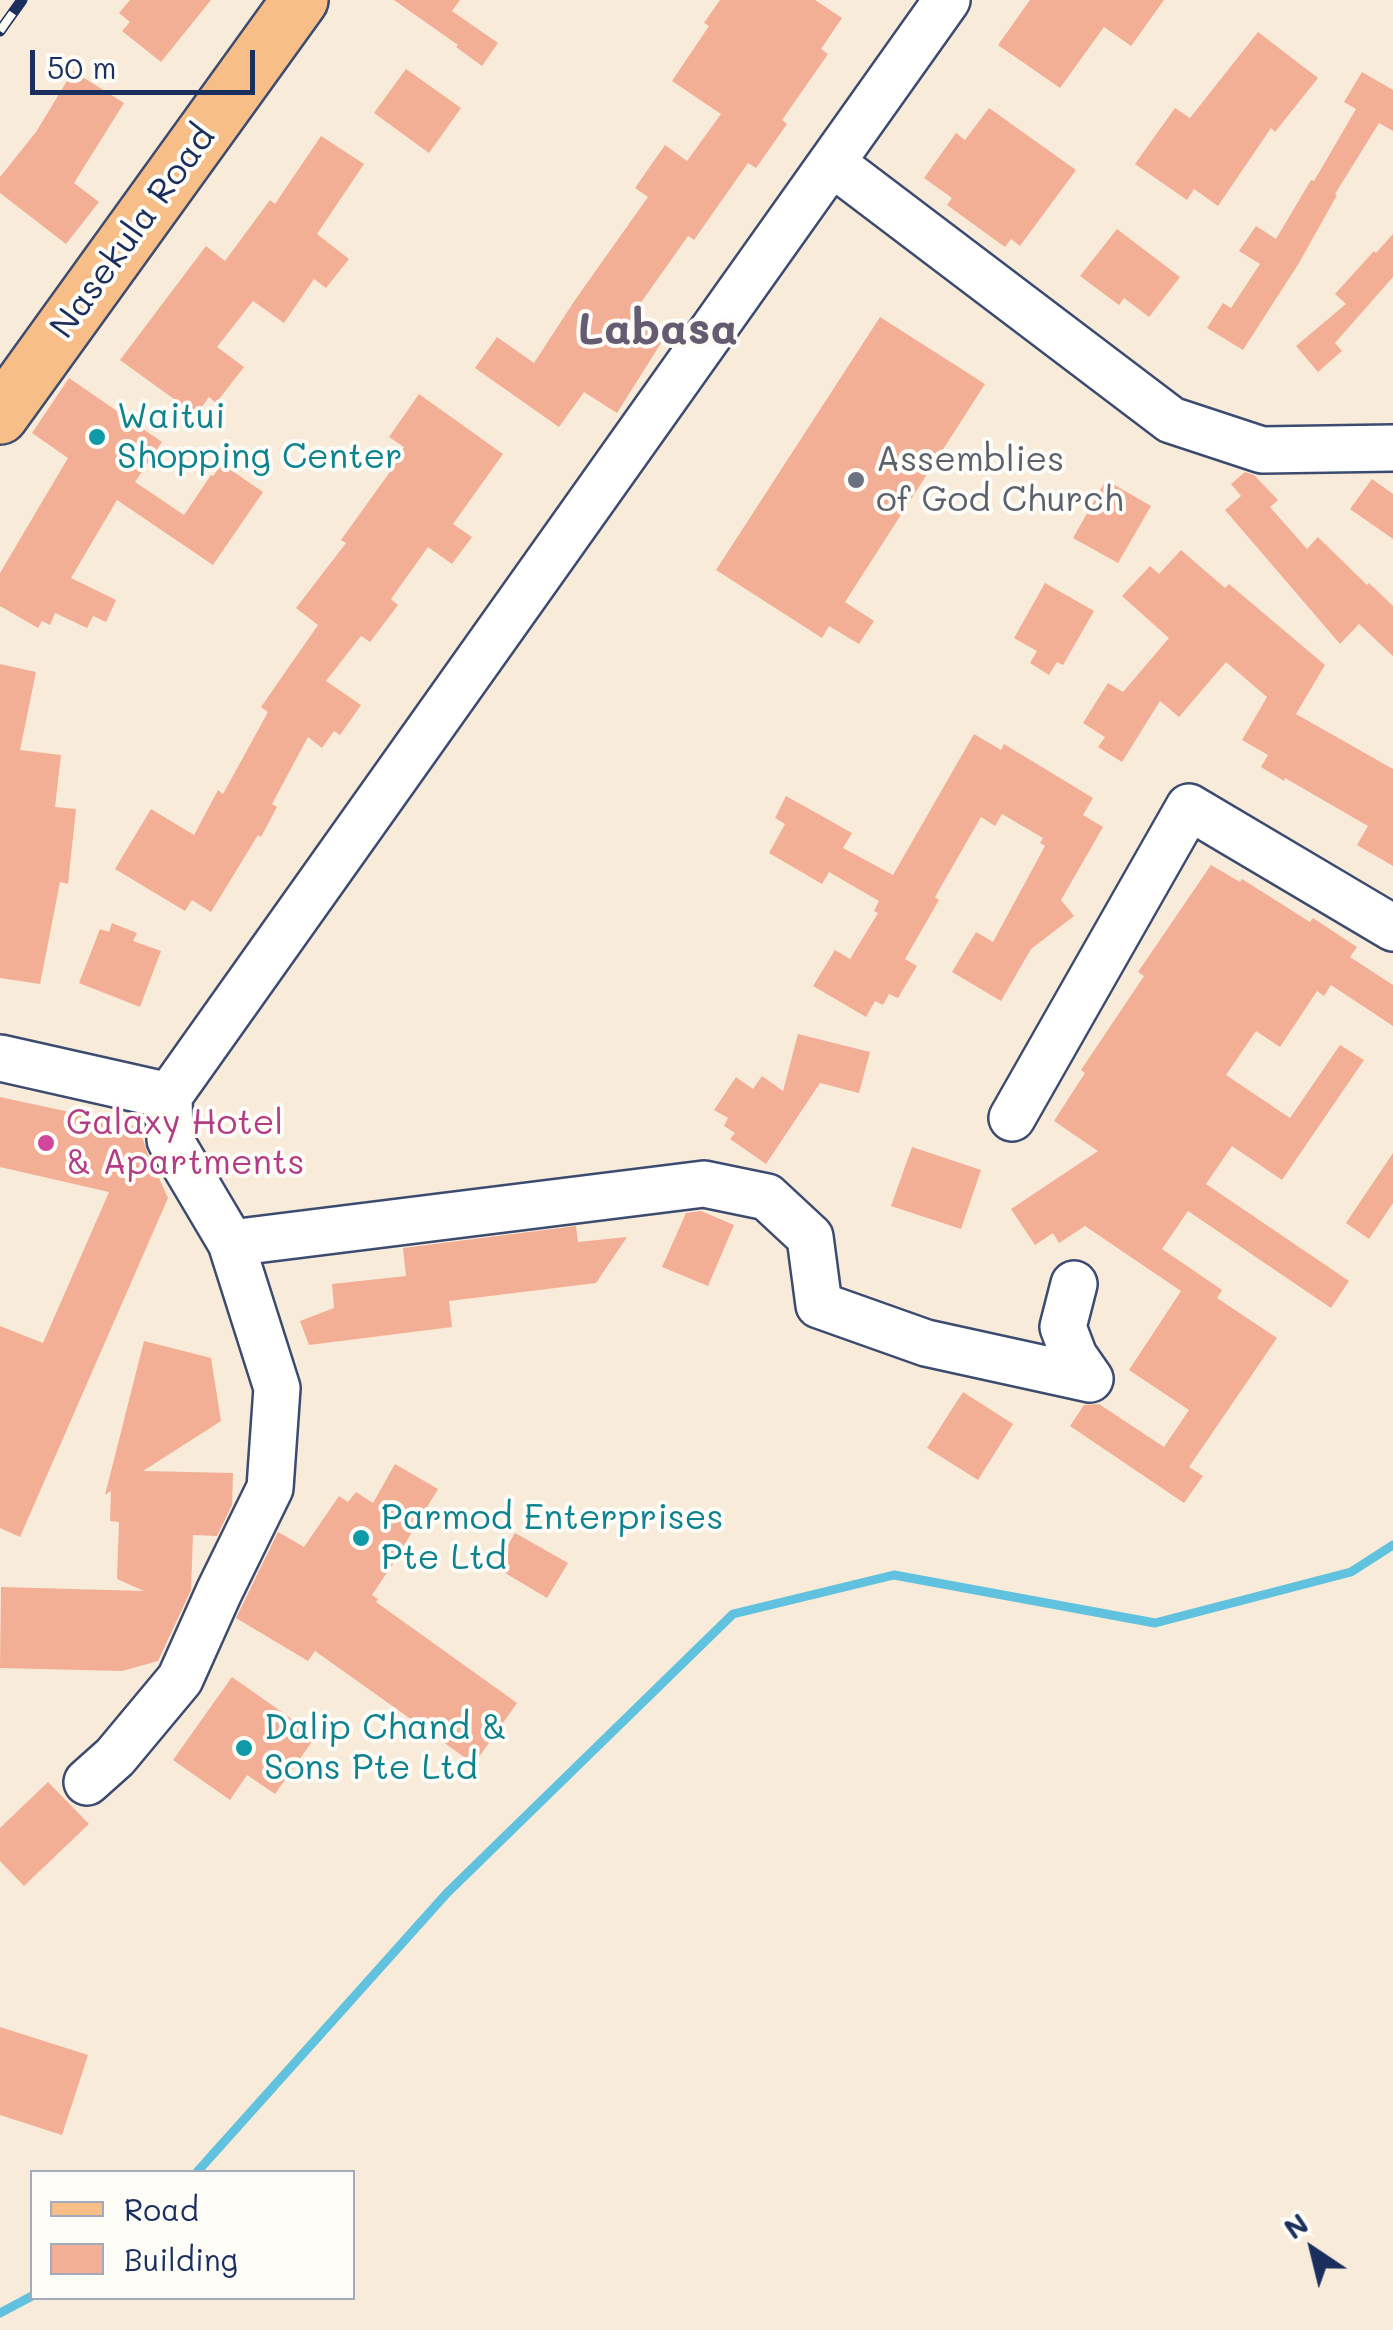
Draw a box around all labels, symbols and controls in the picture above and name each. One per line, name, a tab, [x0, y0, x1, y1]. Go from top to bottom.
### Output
scale bar	[35, 30, 260, 92]
text: 50 m	[47, 47, 117, 87]
street label: Nasekula Road	[42, 117, 224, 347]
district label: Labasa	[578, 303, 738, 357]
place label: Waitui Shopping Center	[117, 396, 403, 478]
marker: Waitui Shopping Center	[86, 426, 108, 448]
place label: Assemblies of God Church	[876, 439, 1123, 521]
marker: Assemblies of God Church	[845, 469, 867, 491]
place label: Galaxy Hotel & Apartments	[66, 1102, 304, 1184]
marker: Galaxy Hotel & Apartments	[35, 1132, 57, 1154]
place label: Parmod Enterprises Pte Ltd	[381, 1497, 723, 1579]
marker: Parmod Enterprises Pte Ltd	[350, 1527, 372, 1549]
place label: Dalip Chand & Sons Pte Ltd	[264, 1707, 507, 1789]
marker: Dalip Chand & Sons Pte Ltd	[233, 1737, 255, 1759]
legend	[30, 2170, 355, 2300]
text: Road	[124, 2189, 199, 2229]
north arrow	[1263, 2200, 1363, 2300]
text: N	[1277, 2205, 1315, 2246]
text: Building	[124, 2239, 238, 2279]

